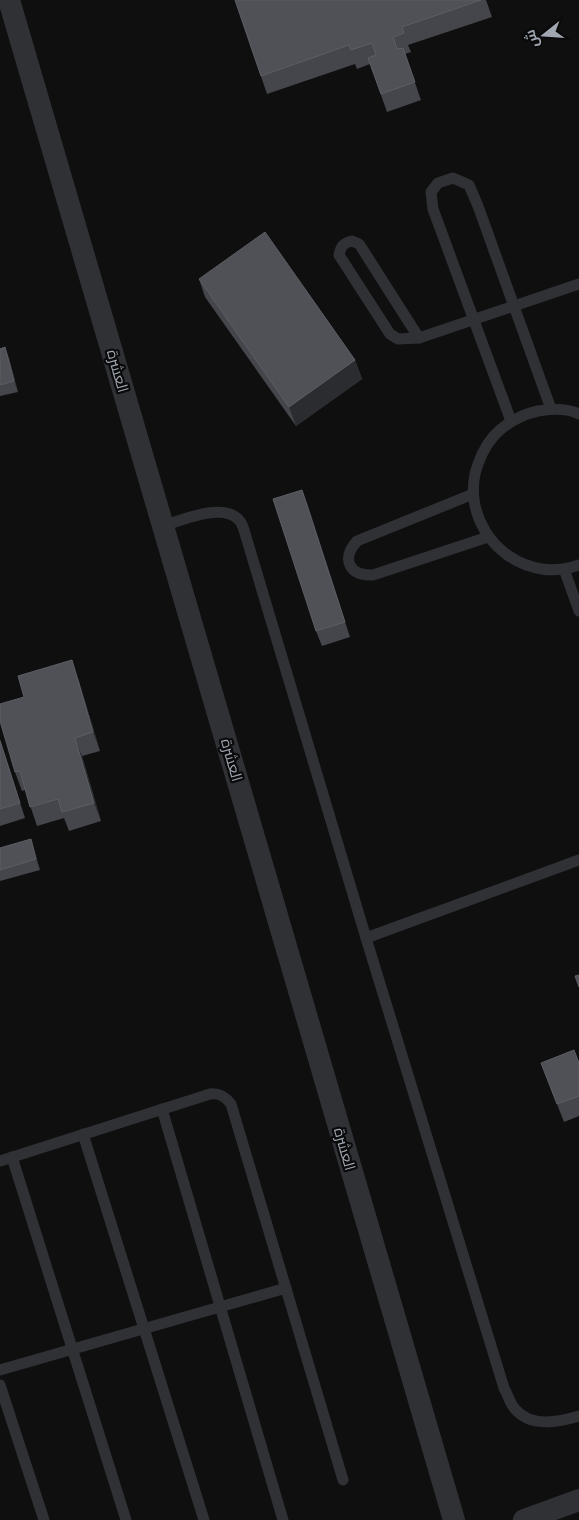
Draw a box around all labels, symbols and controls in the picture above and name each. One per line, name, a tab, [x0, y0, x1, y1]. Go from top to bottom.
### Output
north arrow	[519, 10, 569, 60]
text: ش	[520, 28, 543, 50]
street label: العشرة	[103, 347, 133, 395]
street label: العشرة	[217, 736, 247, 784]
street label: العشرة	[330, 1125, 360, 1173]

